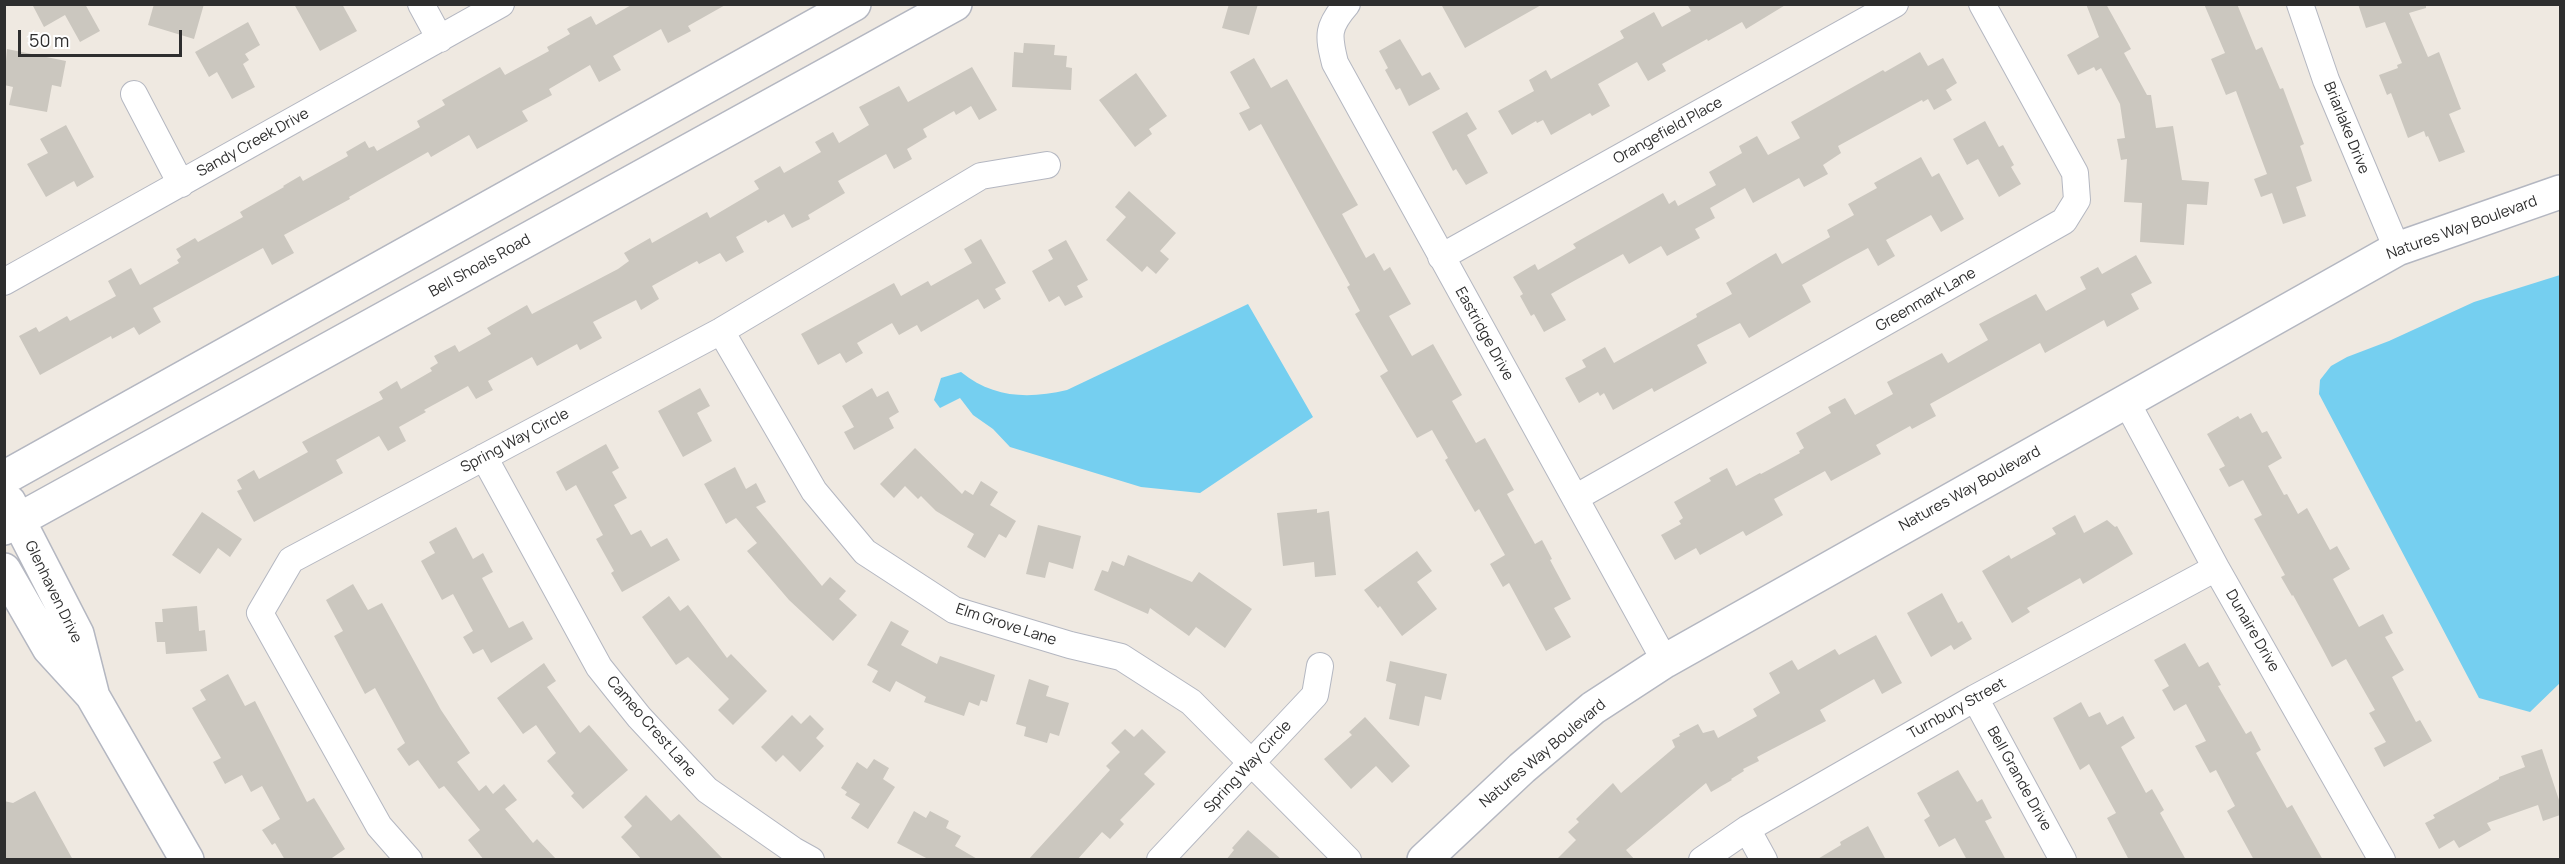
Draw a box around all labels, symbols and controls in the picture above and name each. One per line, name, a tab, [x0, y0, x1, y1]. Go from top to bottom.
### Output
scale bar	[21, 18, 184, 56]
text: 50 m	[29, 28, 69, 52]
street label: Briarlake Drive	[2319, 79, 2373, 177]
street label: Orangefield Place	[1610, 94, 1726, 168]
street label: Sandy Creek Drive	[194, 105, 312, 181]
street label: Natures Way Boulevard	[2384, 192, 2540, 264]
street label: Bell Shoals Road	[426, 231, 534, 301]
street label: Greenmark Lane	[1873, 264, 1979, 336]
street label: Eastridge Drive	[1451, 284, 1517, 384]
street label: Spring Way Circle	[458, 405, 572, 477]
street label: Natures Way Boulevard	[1896, 443, 2044, 535]
street label: Glenhaven Drive	[21, 538, 85, 646]
street label: Dunaire Drive	[2221, 587, 2283, 675]
street label: Elm Grove Lane	[953, 600, 1059, 650]
street label: Cameo Crest Lane	[602, 673, 700, 781]
street label: Turnbury Street	[1905, 675, 2009, 743]
street label: Natures Way Boulevard	[1476, 696, 1610, 812]
street label: Spring Way Circle	[1201, 717, 1295, 817]
street label: Bell Grande Drive	[1983, 724, 2055, 834]

